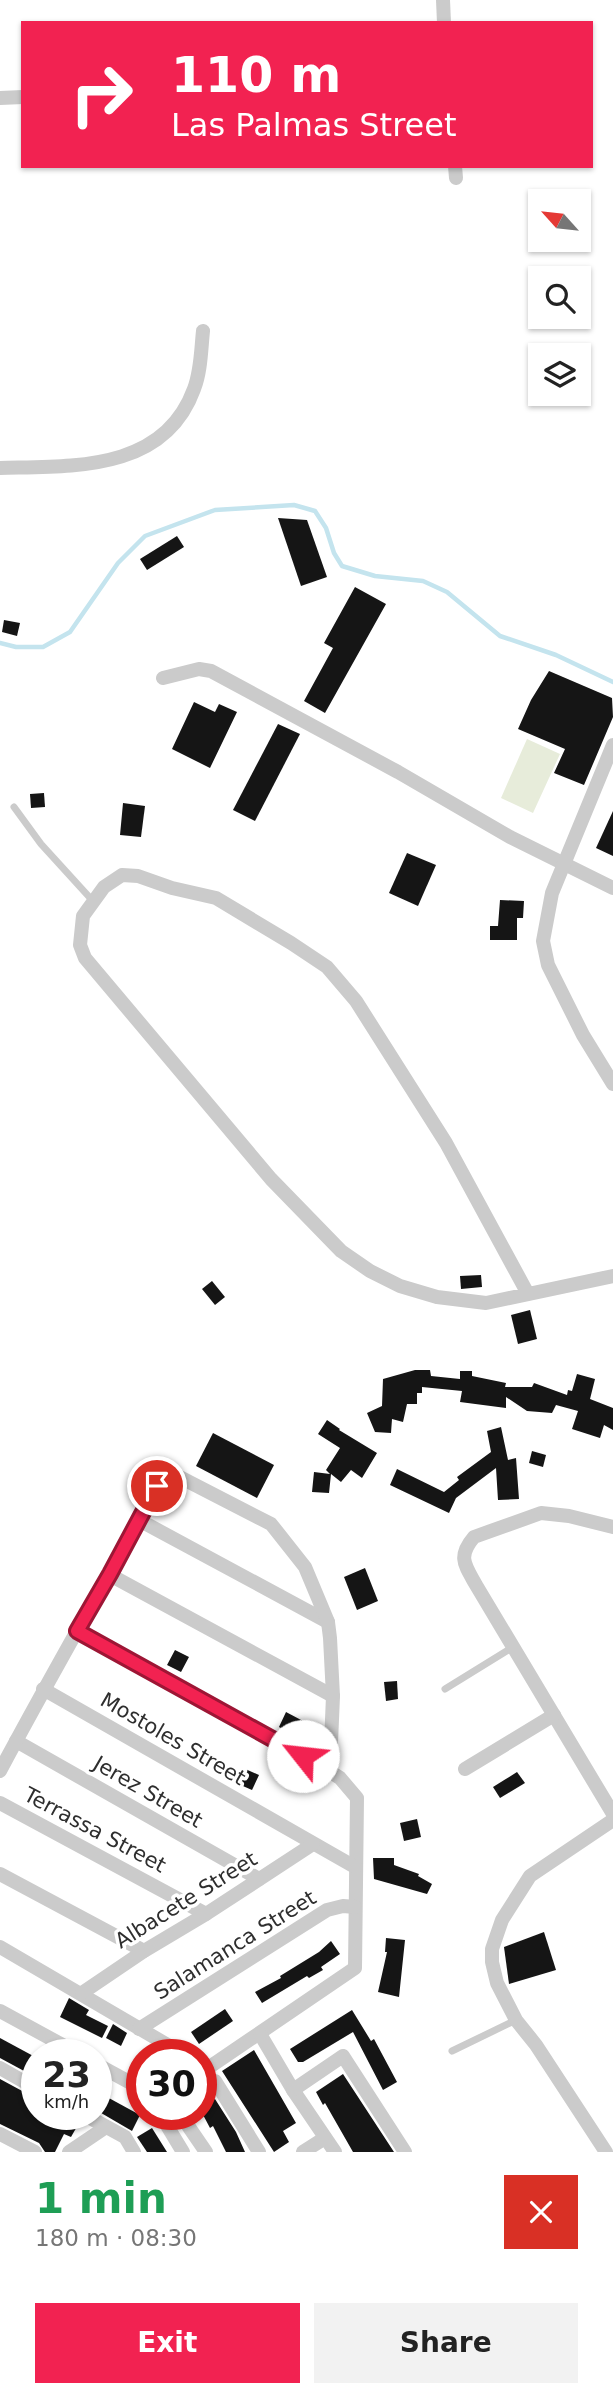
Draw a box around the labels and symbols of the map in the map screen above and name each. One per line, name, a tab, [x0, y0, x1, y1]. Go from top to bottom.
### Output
north arrow	[528, 189, 592, 252]
pin	[127, 1456, 187, 1516]
street label: Mostoles Street	[96, 1688, 250, 1790]
position arrow	[266, 1719, 340, 1793]
street label: Jerez Street	[88, 1750, 207, 1833]
street label: Terrassa Street	[19, 1782, 170, 1877]
street label: Albacete Street	[111, 1847, 261, 1953]
street label: Salamanca Street	[150, 1885, 320, 2005]
speed limit sign: 30	[126, 2039, 217, 2130]

